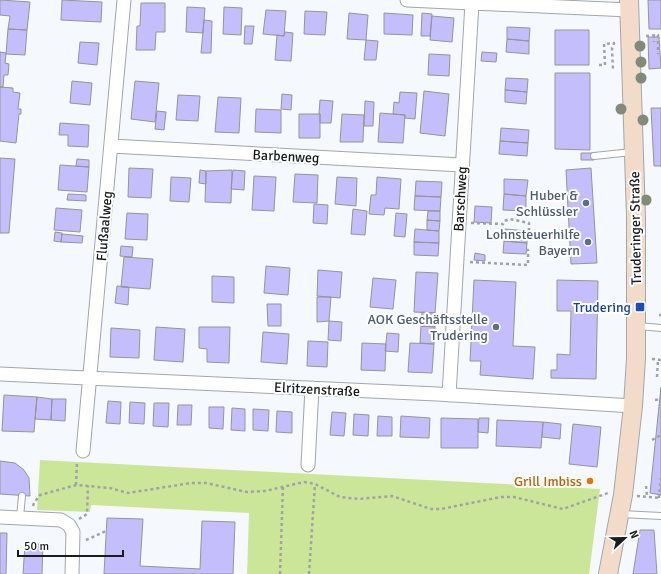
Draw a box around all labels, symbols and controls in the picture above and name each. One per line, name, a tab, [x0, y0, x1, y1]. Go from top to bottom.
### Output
street label: Barbenweg	[252, 146, 320, 167]
street label: Barschweg	[450, 166, 471, 232]
street label: Truderinger Straße	[626, 171, 645, 285]
place label: Huber & Schlüssler	[516, 187, 579, 220]
street label: Flußaalweg	[93, 190, 116, 262]
marker: Huber & Schlüssler	[581, 198, 591, 208]
place label: Lohnsteuerhilfe Bayern	[486, 226, 580, 259]
marker: Lohnsteuerhilfe Bayern	[583, 237, 593, 247]
place label: Trudering	[573, 299, 631, 316]
marker: Trudering	[634, 301, 646, 313]
place label: AOK Geschäftsstelle Trudering	[367, 311, 488, 344]
marker: AOK Geschäftsstelle Trudering	[491, 322, 501, 332]
street label: Elritzenstraße	[274, 379, 360, 400]
place label: Grill Imbiss	[514, 473, 582, 490]
marker: Grill Imbiss	[585, 476, 595, 486]
north arrow	[605, 518, 645, 558]
text: N	[626, 528, 641, 540]
scale bar	[18, 532, 123, 558]
text: 50 m	[24, 539, 49, 554]

